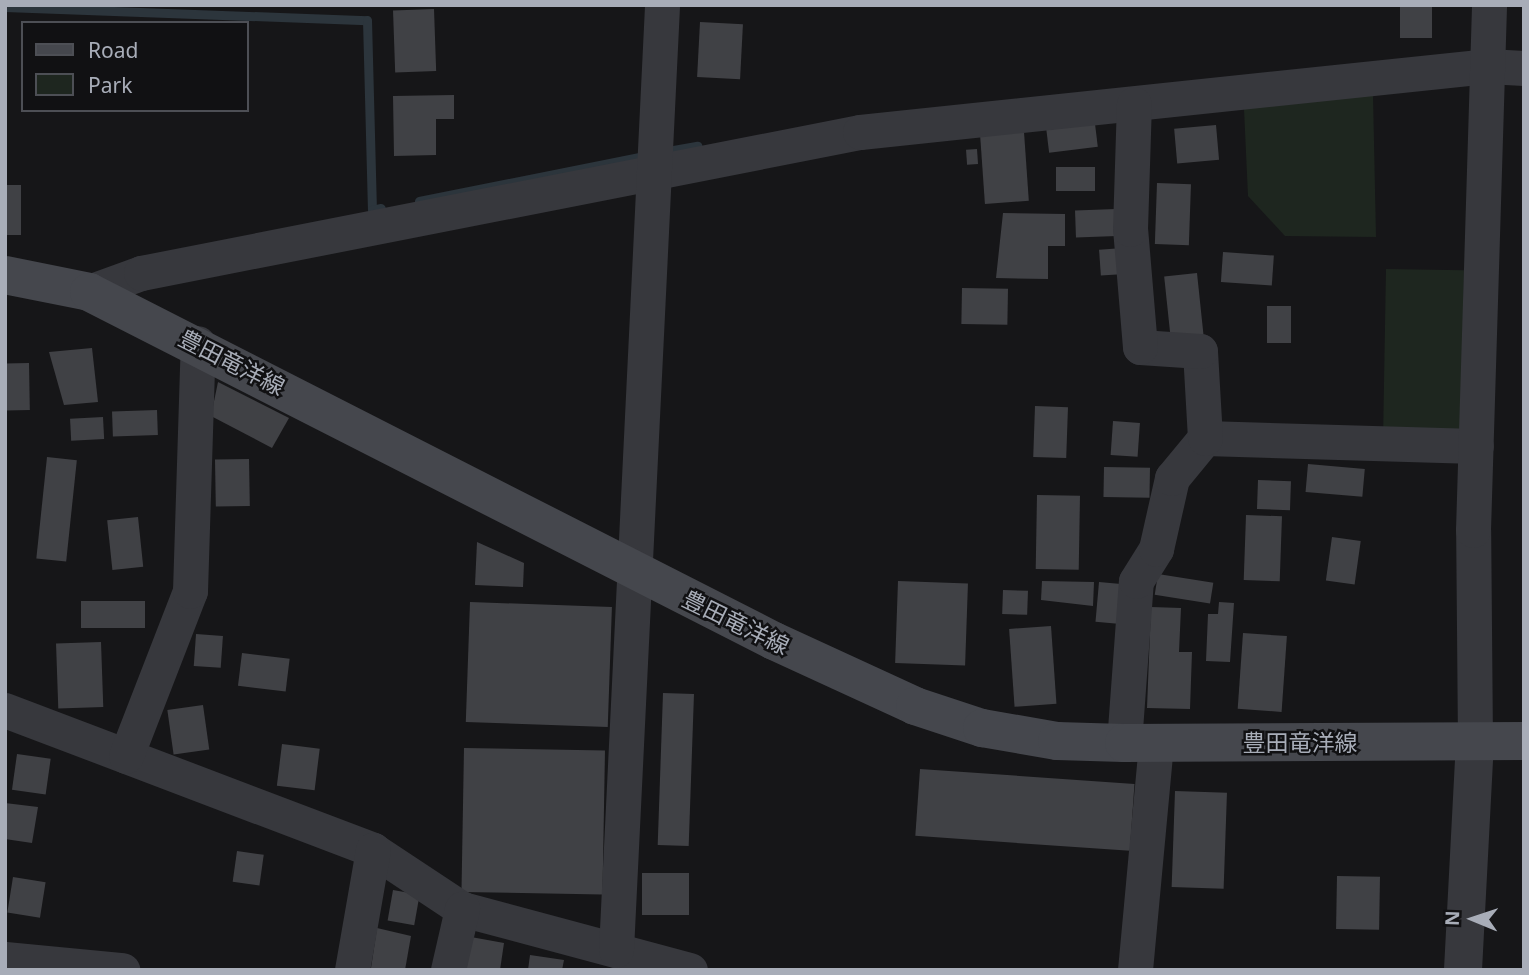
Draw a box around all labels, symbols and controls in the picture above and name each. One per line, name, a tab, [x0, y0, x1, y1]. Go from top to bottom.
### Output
legend	[21, 21, 248, 112]
text: Road	[88, 36, 138, 64]
text: Park	[88, 71, 132, 99]
street label: 豊田竜洋線	[175, 324, 289, 400]
street label: 豊田竜洋線	[678, 584, 794, 660]
street label: 豊田竜洋線	[1243, 728, 1357, 756]
north arrow	[1438, 884, 1508, 954]
text: N	[1439, 910, 1465, 926]

